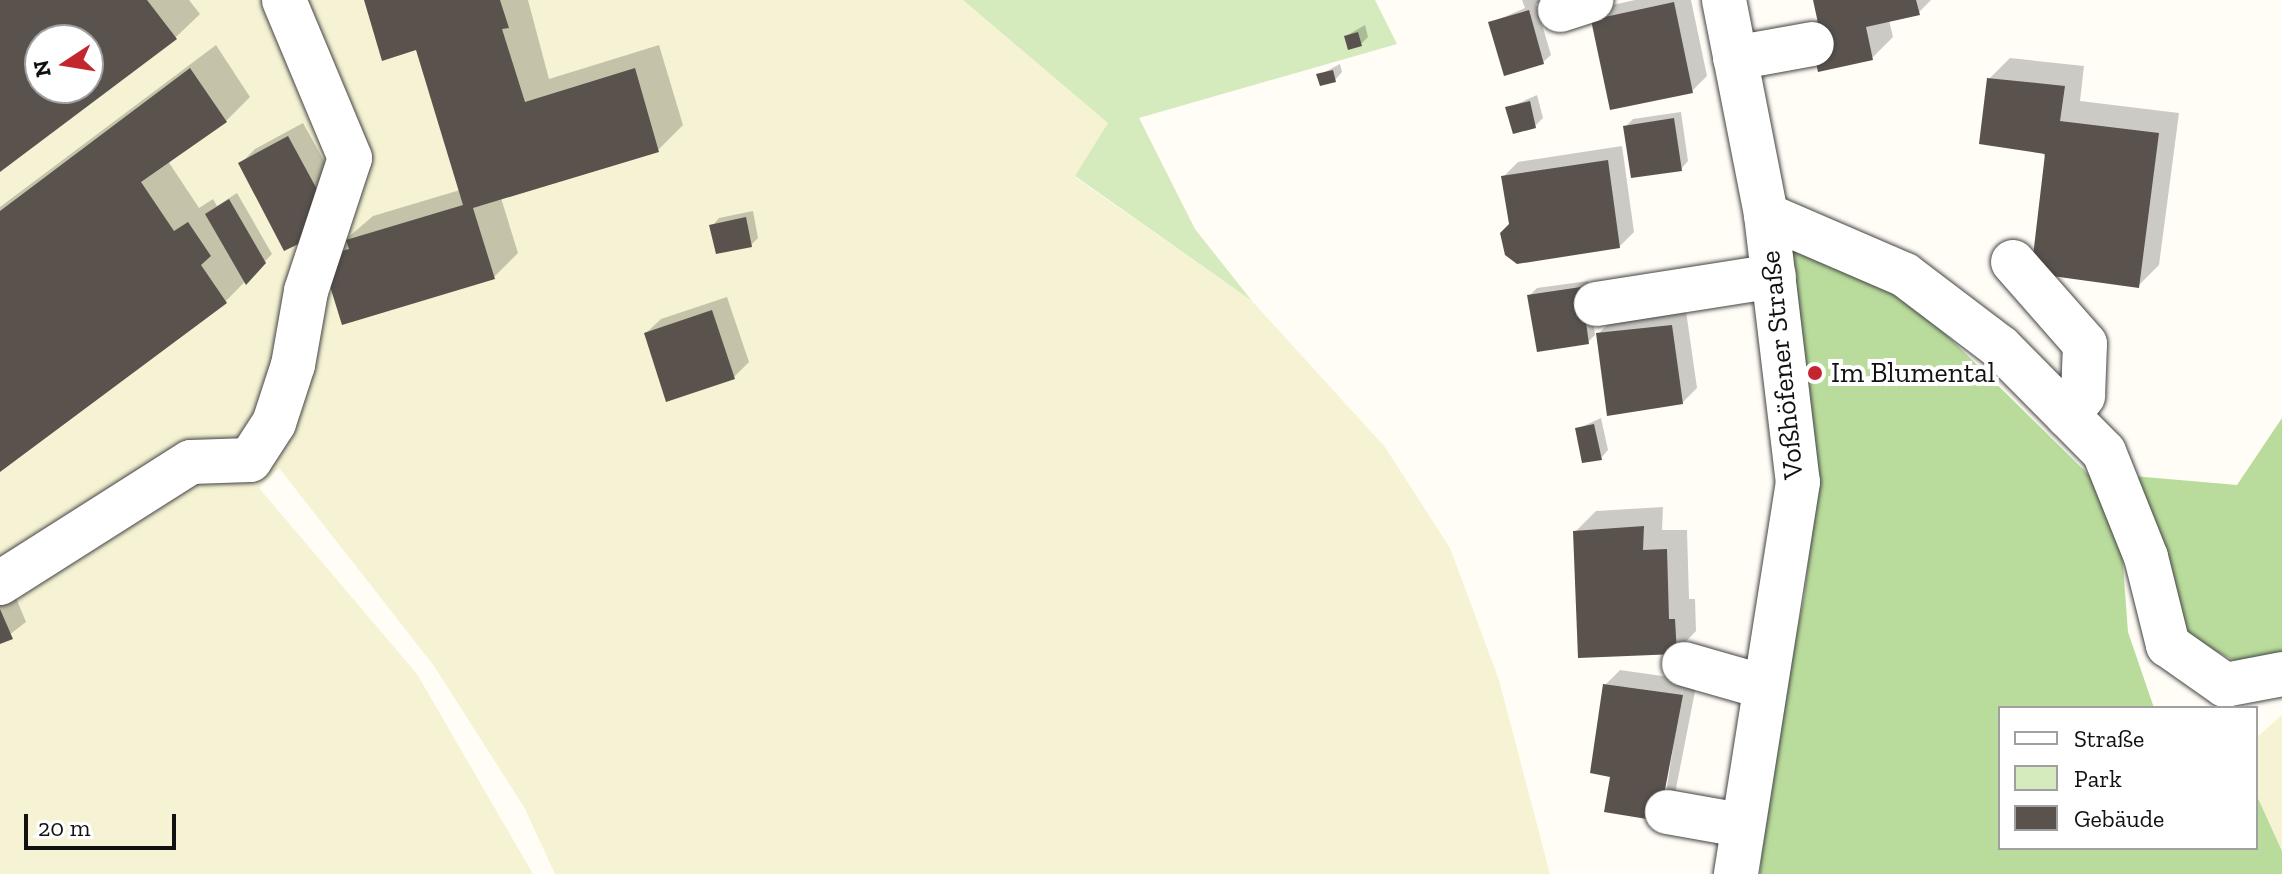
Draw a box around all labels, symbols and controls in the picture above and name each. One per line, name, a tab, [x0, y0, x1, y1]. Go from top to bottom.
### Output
north arrow	[24, 24, 104, 104]
text: N	[27, 58, 57, 80]
street label: Voßhöfener Straße	[1753, 249, 1811, 481]
place label: Im Blumental	[1831, 356, 1995, 390]
marker: Im Blumental	[1806, 364, 1824, 382]
legend	[1998, 706, 2258, 850]
text: Straße	[2074, 724, 2144, 753]
text: Park	[2074, 764, 2122, 793]
scale bar	[28, 798, 180, 848]
text: Gebäude	[2074, 804, 2164, 833]
text: 20 m	[38, 813, 90, 842]

